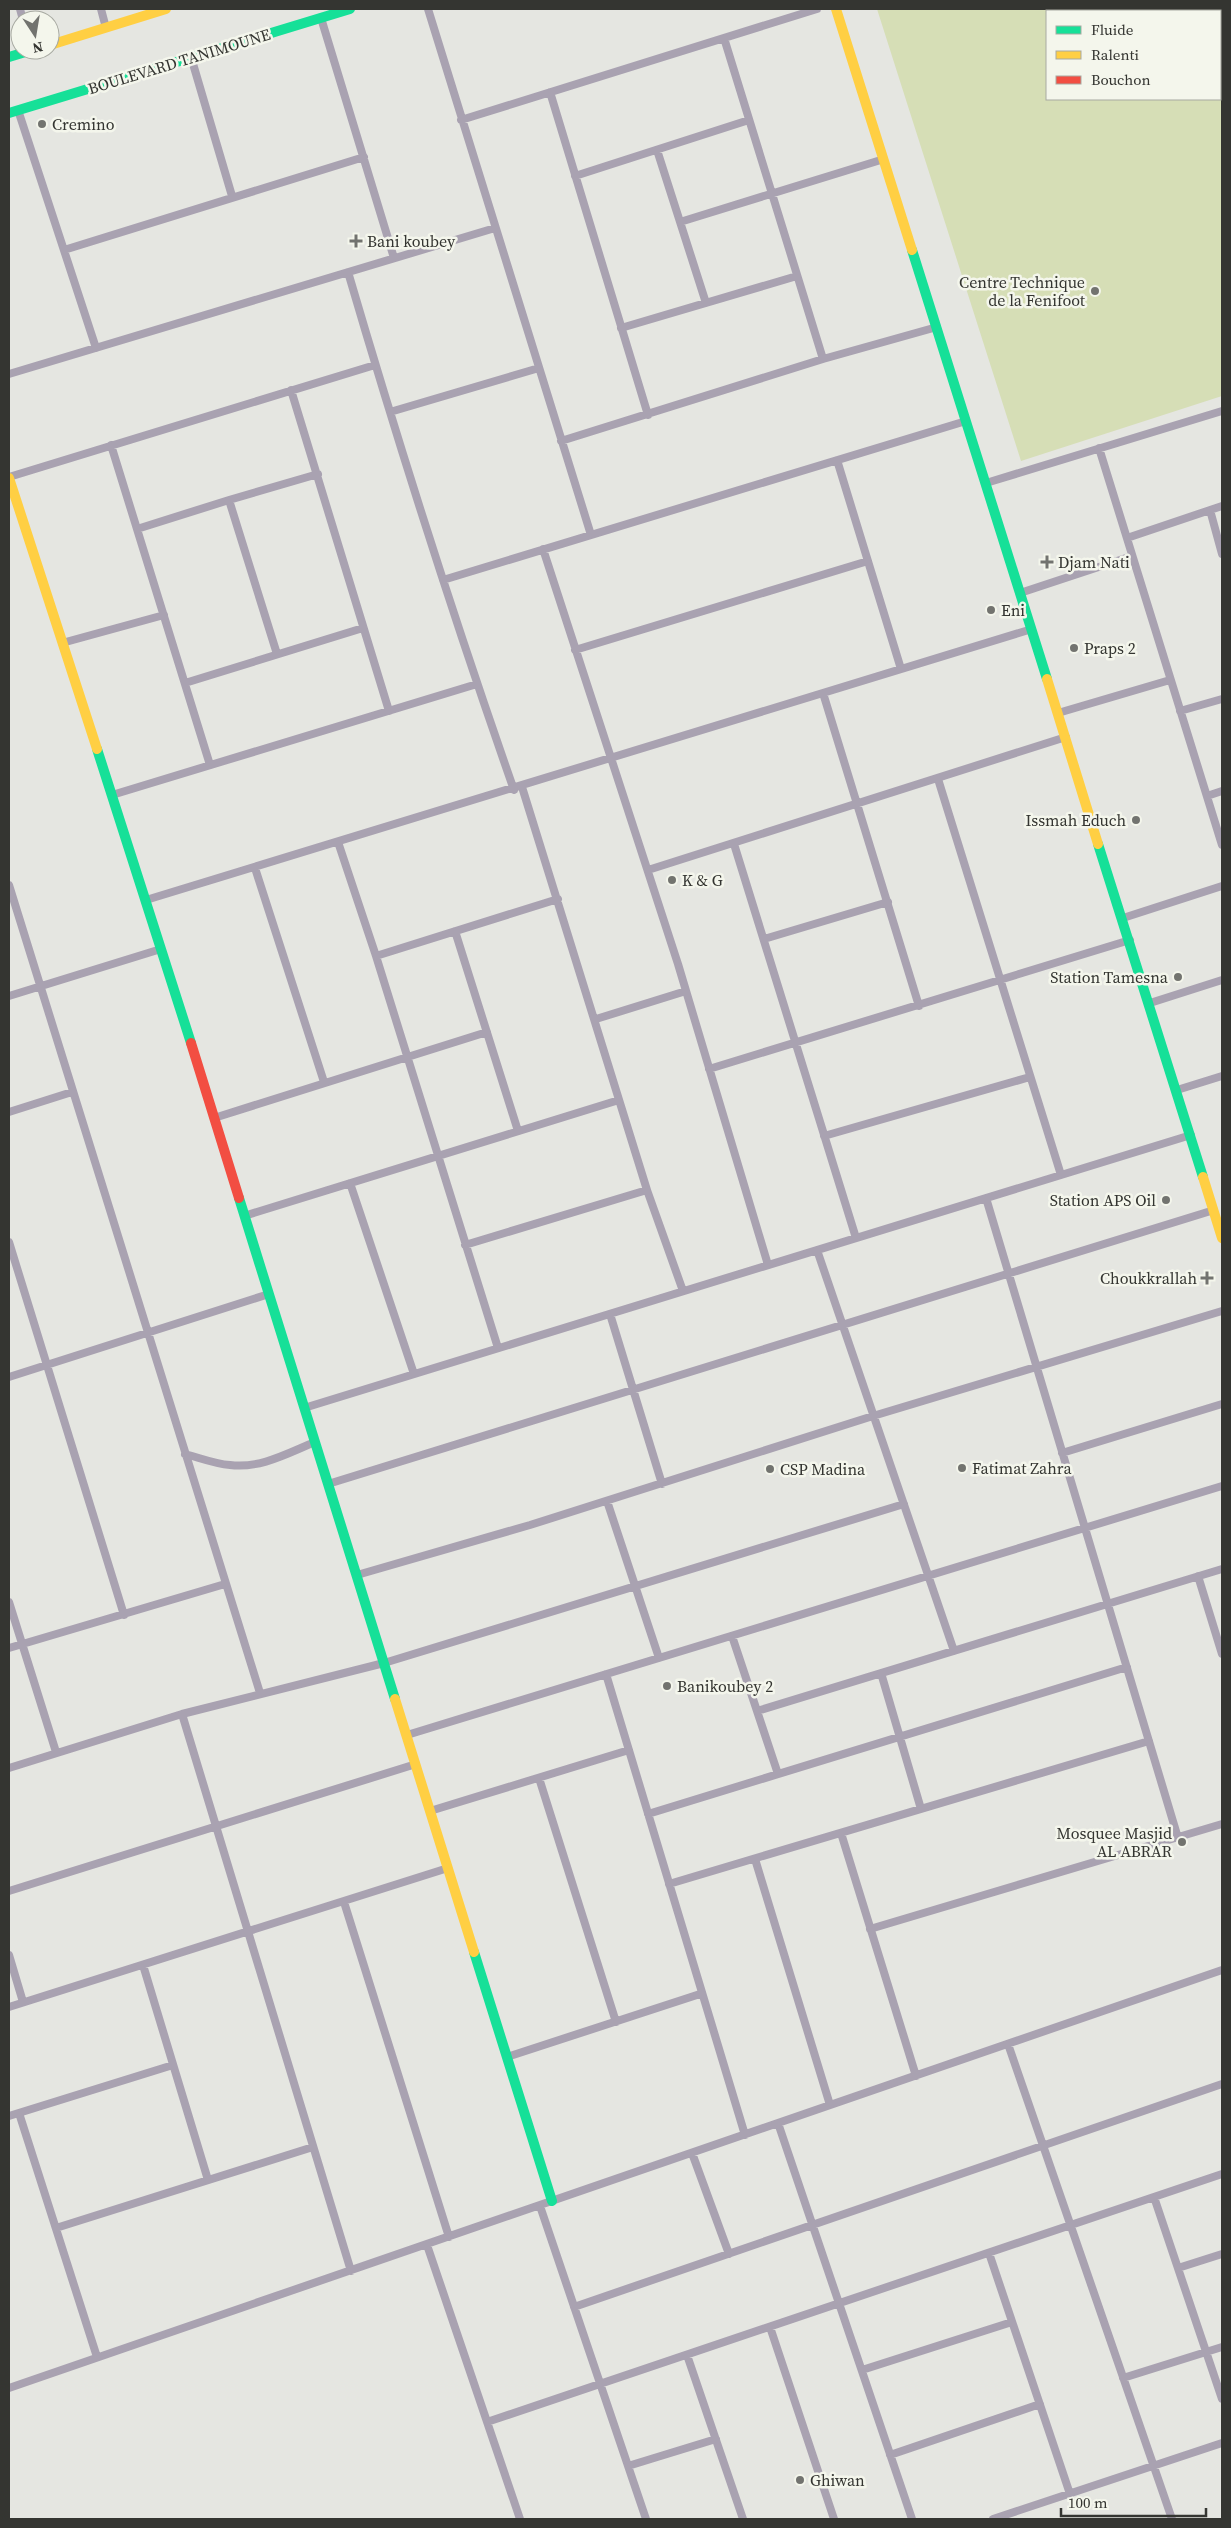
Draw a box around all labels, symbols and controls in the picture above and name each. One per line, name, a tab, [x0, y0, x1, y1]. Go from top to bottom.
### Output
north arrow	[10, 10, 60, 60]
legend	[1046, 10, 1221, 100]
text: Fluide	[1091, 19, 1134, 40]
street label: BOULEVARD TANIMOUNE	[85, 23, 273, 99]
text: N	[31, 37, 45, 59]
text: Ralenti	[1091, 44, 1139, 65]
text: Bouchon	[1091, 69, 1151, 90]
place label: Cremino	[52, 113, 115, 135]
marker: Cremino	[36, 118, 48, 130]
place label: Bani koubey	[367, 230, 456, 252]
marker: Bani koubey	[349, 234, 363, 248]
place label: Centre Technique de la Fenifoot	[959, 271, 1086, 311]
marker: Centre Technique de la Fenifoot	[1089, 285, 1101, 297]
place label: Djam Nati	[1058, 551, 1130, 573]
marker: Djam Nati	[1040, 555, 1054, 569]
place label: Eni	[1001, 599, 1025, 621]
marker: Eni	[985, 604, 997, 616]
place label: Praps 2	[1084, 637, 1136, 659]
marker: Praps 2	[1068, 642, 1080, 654]
place label: Issmah Educh	[1026, 809, 1126, 831]
marker: Issmah Educh	[1130, 814, 1142, 826]
place label: K & G	[682, 869, 723, 891]
marker: K & G	[666, 874, 678, 886]
place label: Station Tamesna	[1050, 966, 1169, 988]
marker: Station Tamesna	[1172, 971, 1184, 983]
place label: Station APS Oil	[1050, 1189, 1156, 1211]
marker: Station APS Oil	[1160, 1194, 1172, 1206]
place label: Choukkrallah	[1100, 1267, 1197, 1289]
marker: Choukkrallah	[1201, 1272, 1213, 1284]
place label: Fatimat Zahra	[972, 1457, 1072, 1479]
place label: CSP Madina	[780, 1458, 866, 1480]
marker: Fatimat Zahra	[956, 1462, 968, 1474]
marker: CSP Madina	[764, 1463, 776, 1475]
place label: Banikoubey 2	[677, 1675, 773, 1697]
marker: Banikoubey 2	[661, 1680, 673, 1692]
place label: Mosquee Masjid AL ABRAR	[1057, 1822, 1173, 1862]
marker: Mosquee Masjid AL ABRAR	[1176, 1836, 1188, 1848]
place label: Ghiwan	[810, 2469, 865, 2491]
marker: Ghiwan	[794, 2474, 806, 2486]
scale bar	[1061, 2486, 1206, 2518]
text: 100 m	[1068, 2492, 1108, 2513]

